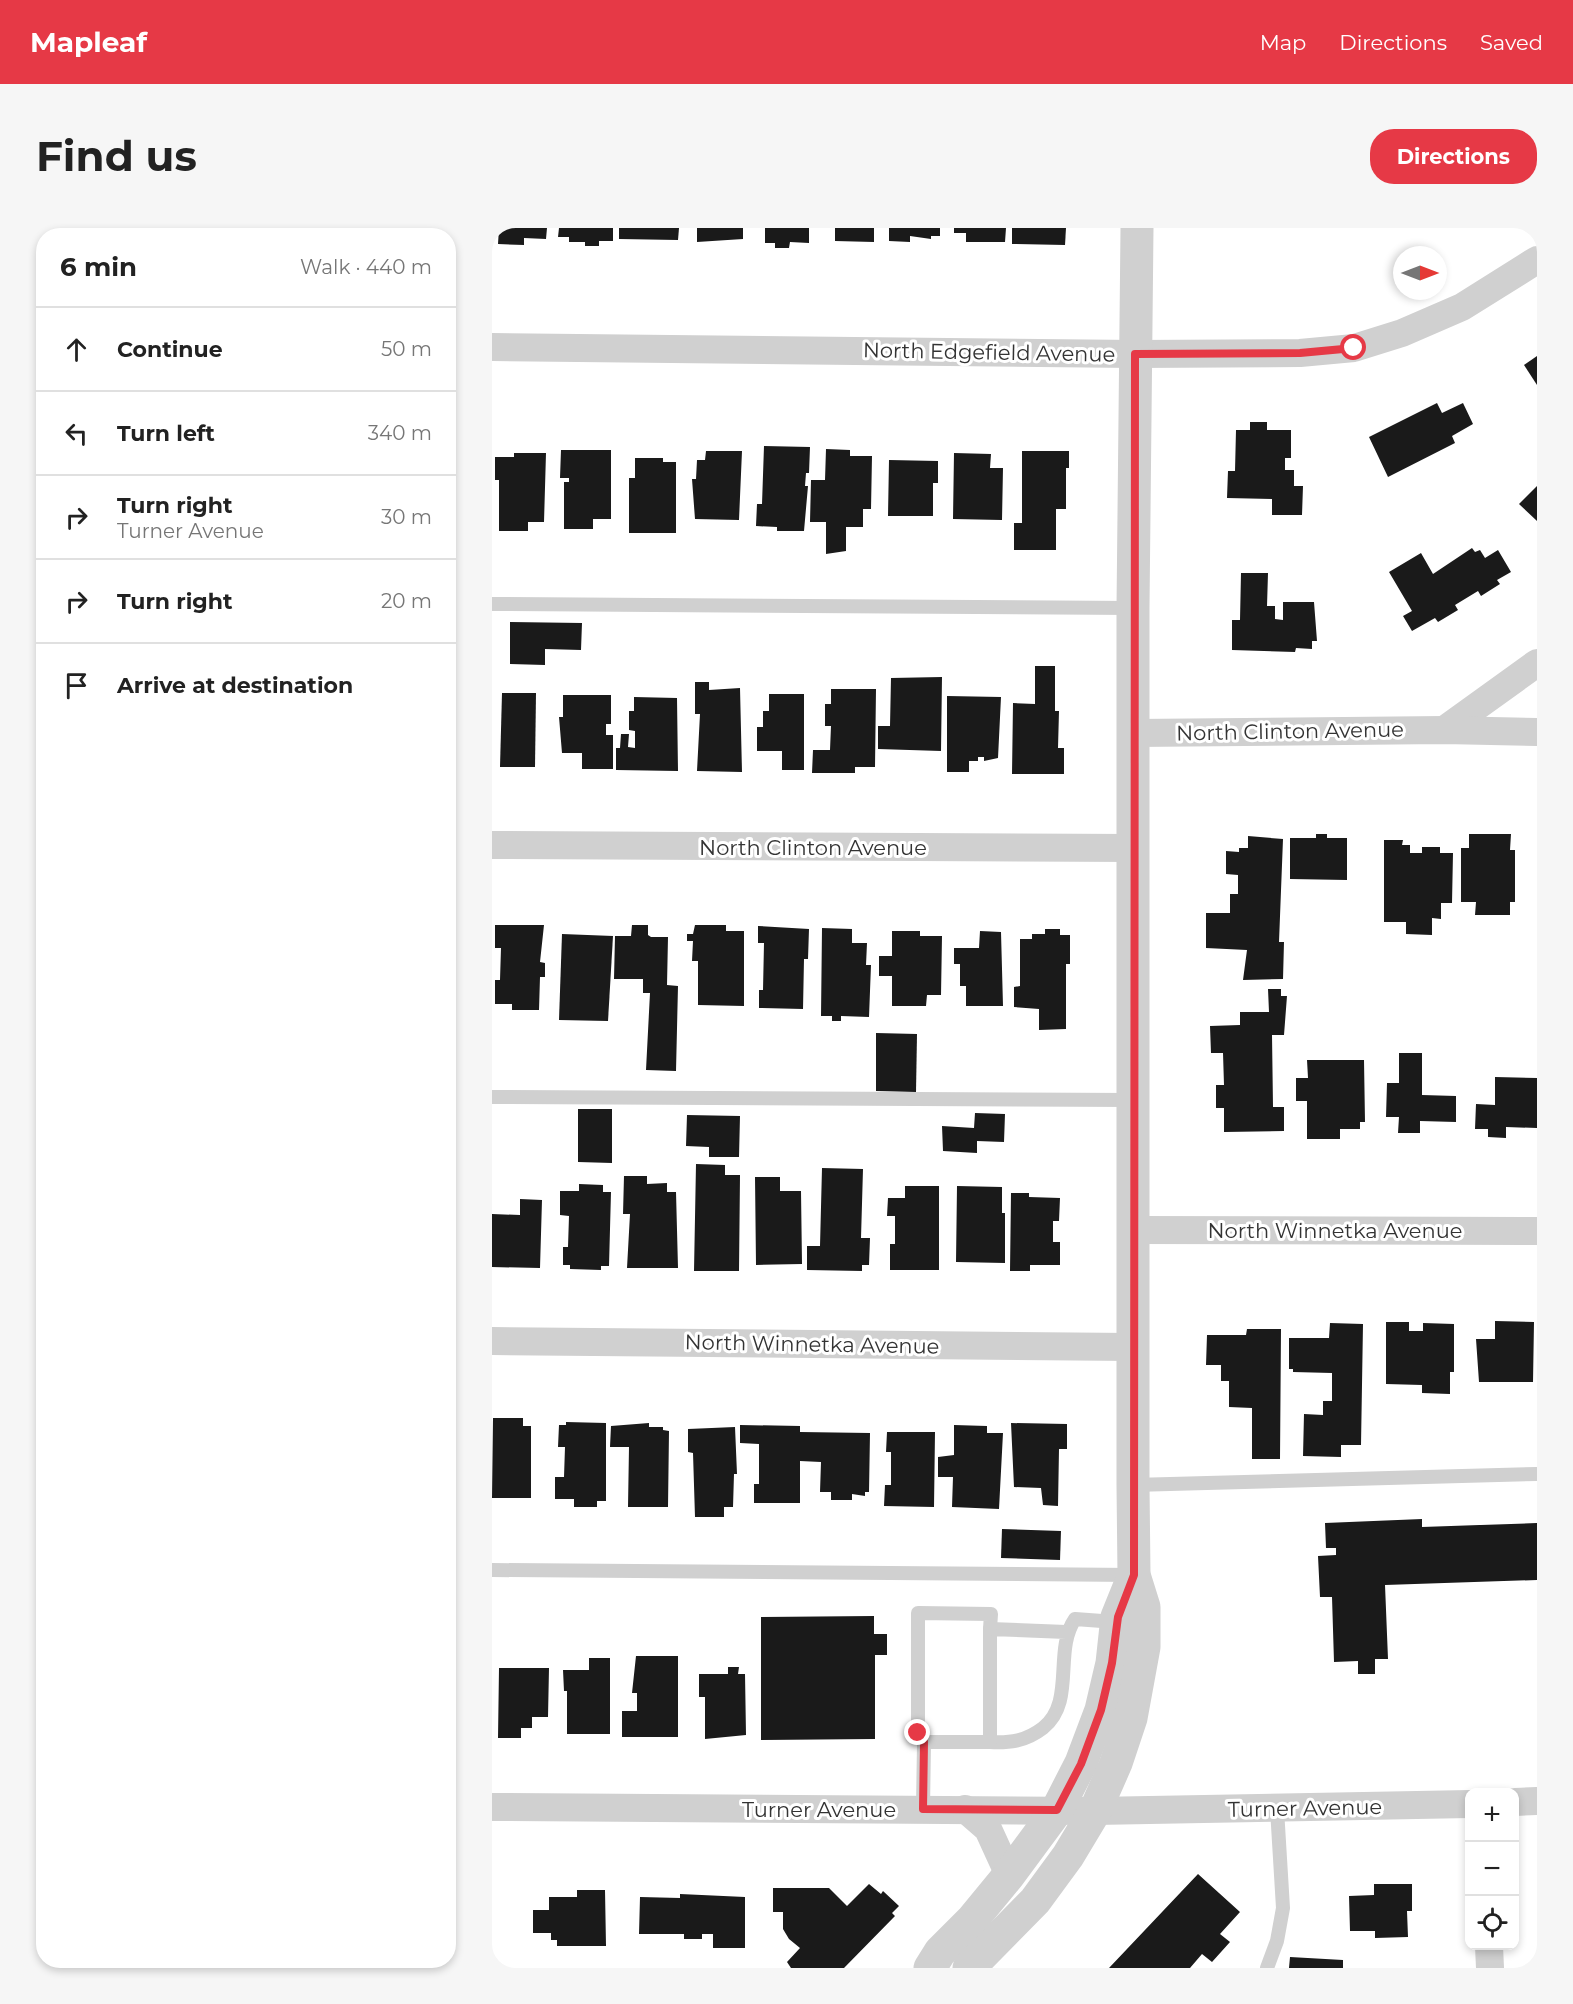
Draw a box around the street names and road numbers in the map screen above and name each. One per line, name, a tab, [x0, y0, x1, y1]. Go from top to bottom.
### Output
street label: North Edgefield Avenue	[863, 337, 1115, 367]
street label: North Clinton Avenue	[1176, 717, 1404, 745]
street label: North Clinton Avenue	[699, 835, 927, 860]
street label: North Winnetka Avenue	[1208, 1218, 1462, 1243]
street label: North Winnetka Avenue	[684, 1329, 940, 1359]
street label: Turner Avenue	[1228, 1794, 1382, 1822]
street label: Turner Avenue	[742, 1797, 896, 1822]

